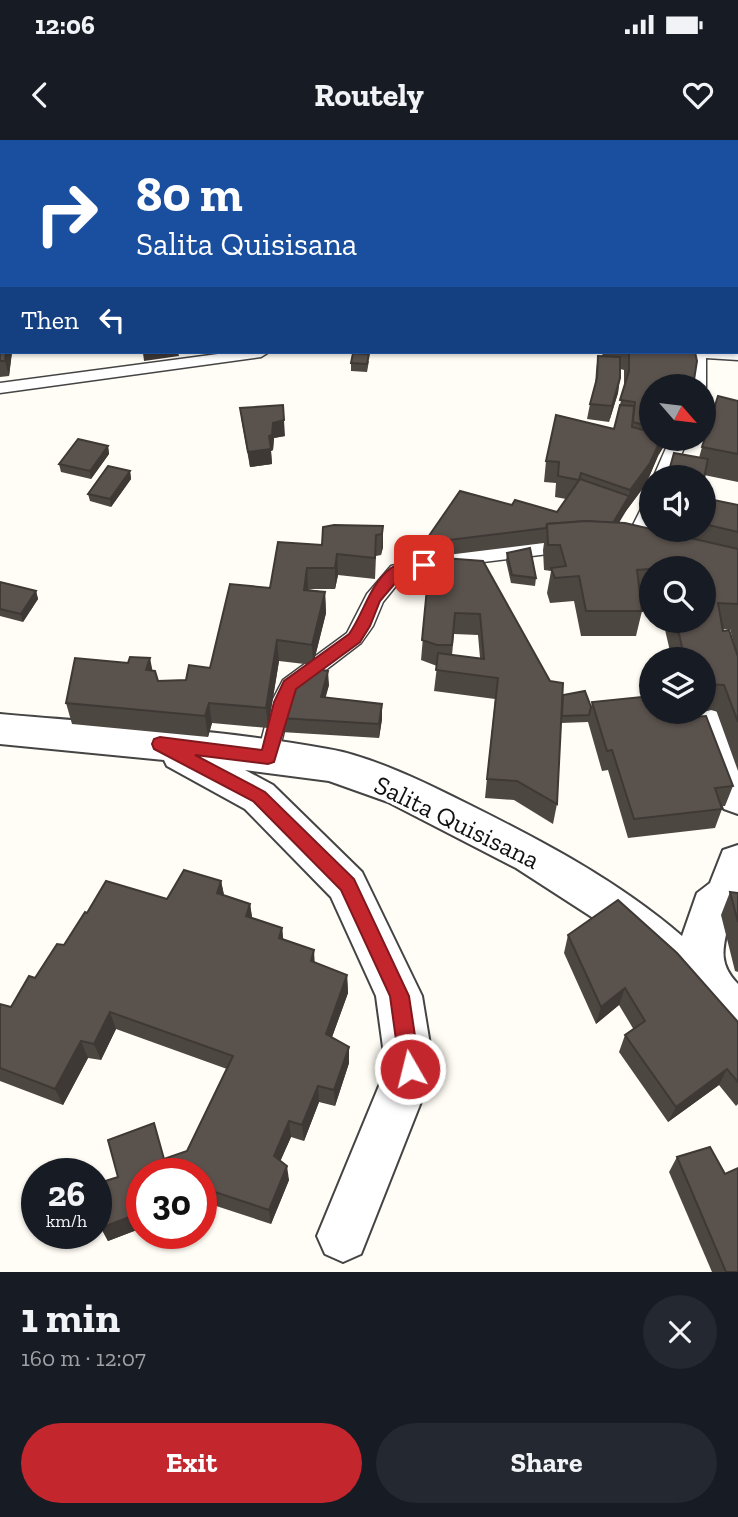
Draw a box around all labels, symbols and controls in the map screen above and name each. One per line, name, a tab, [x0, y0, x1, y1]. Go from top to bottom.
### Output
text: 12:06	[35, 9, 95, 41]
icon: back	[21, 76, 59, 114]
text: Routely	[314, 76, 424, 114]
icon: heart	[679, 76, 717, 114]
text: 80 m	[136, 165, 243, 224]
icon: right	[21, 168, 112, 259]
text: Salita Quisisana	[136, 225, 357, 263]
icon: left	[93, 301, 131, 339]
text: Then	[21, 304, 79, 336]
north arrow	[639, 374, 716, 452]
map controls	[639, 374, 716, 724]
button: sound	[639, 465, 716, 542]
pin	[394, 535, 454, 595]
icon: arrive	[405, 546, 443, 584]
button: search	[639, 556, 716, 633]
button: layers	[639, 647, 716, 724]
street label: Salita Quisisana	[369, 768, 545, 876]
position arrow	[373, 1032, 447, 1106]
speed limit sign: 30	[126, 1158, 217, 1249]
text: 26	[48, 1173, 85, 1215]
text: km/h	[46, 1210, 87, 1232]
text: 1 min	[21, 1292, 120, 1343]
button: close	[643, 1295, 717, 1369]
text: 160 m · 12:07	[21, 1344, 146, 1372]
button: Exit	[21, 1423, 362, 1503]
button: Share	[376, 1423, 717, 1503]

